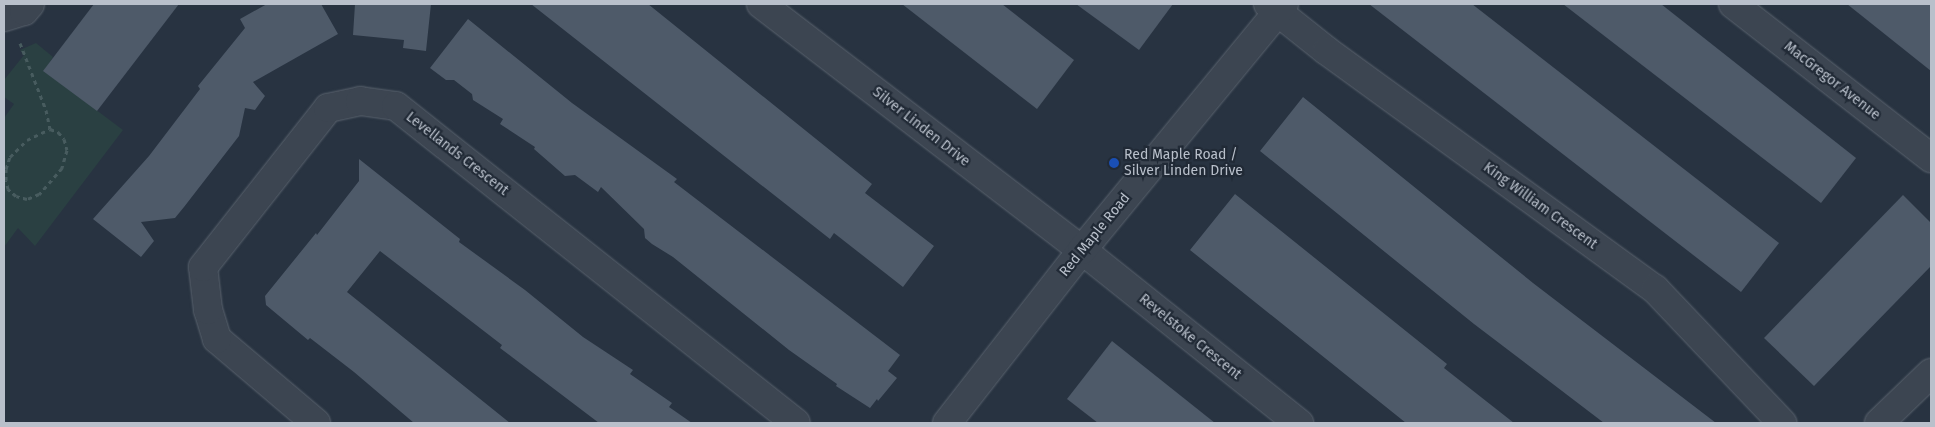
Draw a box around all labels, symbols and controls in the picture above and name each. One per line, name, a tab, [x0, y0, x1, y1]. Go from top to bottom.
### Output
street label: MacGregor Avenue	[1781, 38, 1883, 124]
street label: Silver Linden Drive	[869, 84, 973, 170]
street label: Levellands Crescent	[402, 109, 512, 199]
place label: Red Maple Road / Silver Linden Drive	[1124, 147, 1243, 180]
marker: Red Maple Road / Silver Linden Drive	[1108, 157, 1120, 169]
street label: King William Crescent	[1480, 159, 1600, 253]
street label: Red Maple Road	[1056, 190, 1134, 280]
street label: Revelstoke Crescent	[1136, 291, 1244, 383]

